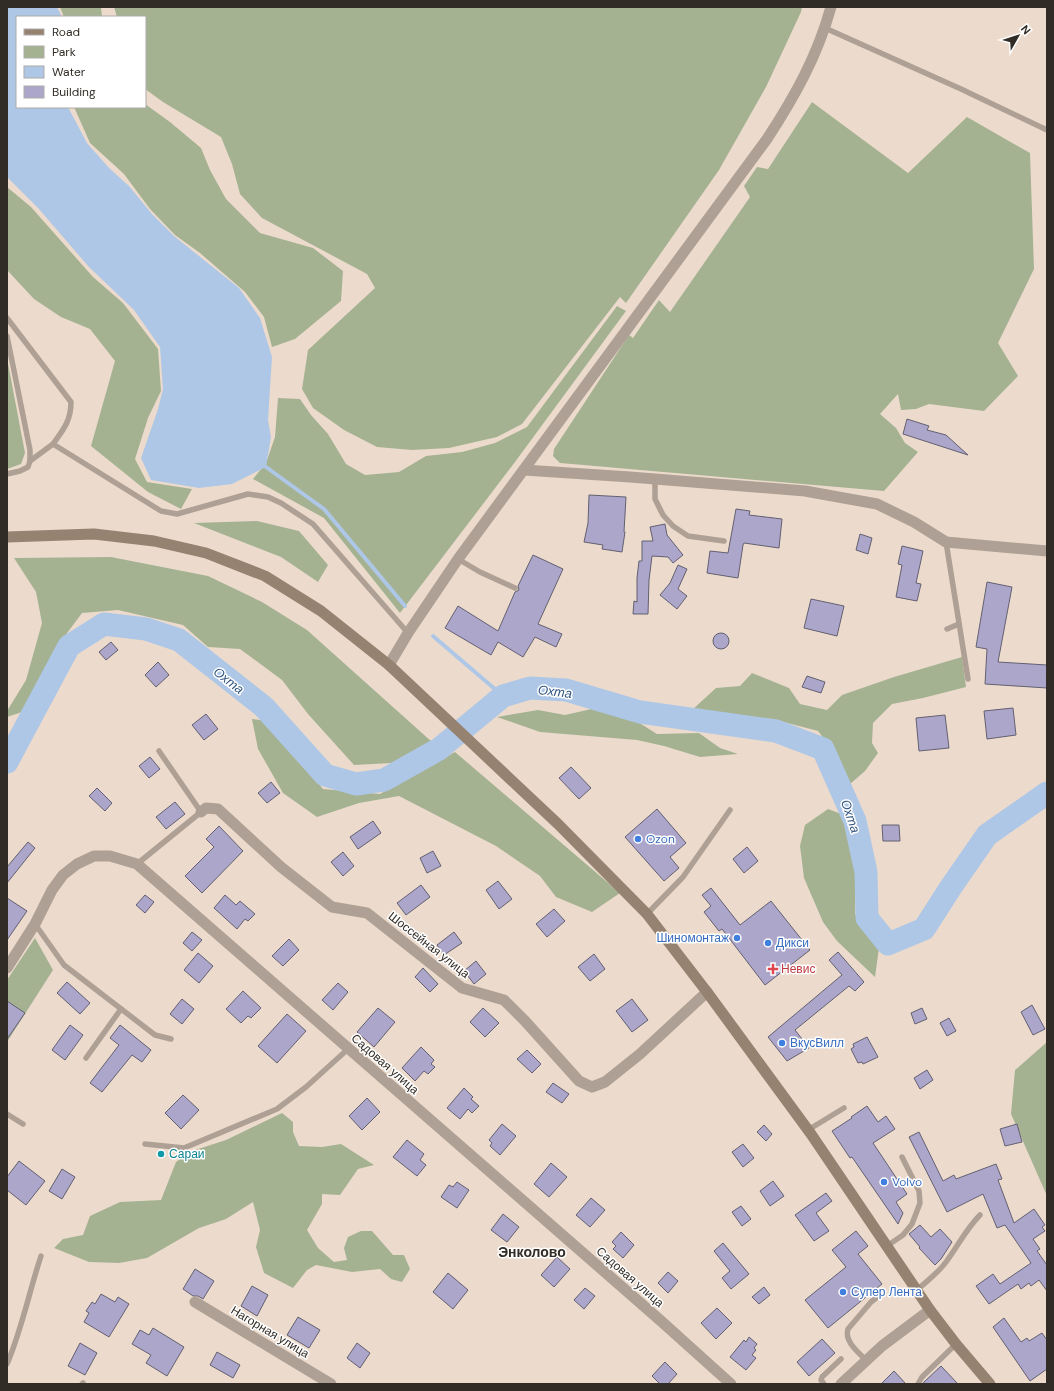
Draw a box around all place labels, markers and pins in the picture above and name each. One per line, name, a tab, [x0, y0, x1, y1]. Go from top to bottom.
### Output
place label: Ozon	[646, 831, 675, 847]
marker: Ozon	[633, 834, 643, 844]
place label: Шиномонтаж	[656, 930, 729, 946]
marker: Шиномонтаж	[732, 933, 742, 943]
place label: Дикси	[776, 935, 809, 951]
marker: Дикси	[763, 938, 773, 948]
place label: Невис	[781, 961, 815, 977]
marker: Невис	[768, 964, 778, 974]
place label: ВкусВилл	[790, 1035, 844, 1051]
marker: ВкусВилл	[777, 1038, 787, 1048]
place label: Сараи	[169, 1146, 205, 1162]
marker: Сараи	[156, 1149, 166, 1159]
place label: Volvo	[892, 1174, 922, 1190]
marker: Volvo	[879, 1177, 889, 1187]
place label: Супер Лента	[851, 1284, 922, 1300]
marker: Супер Лента	[838, 1287, 848, 1297]

